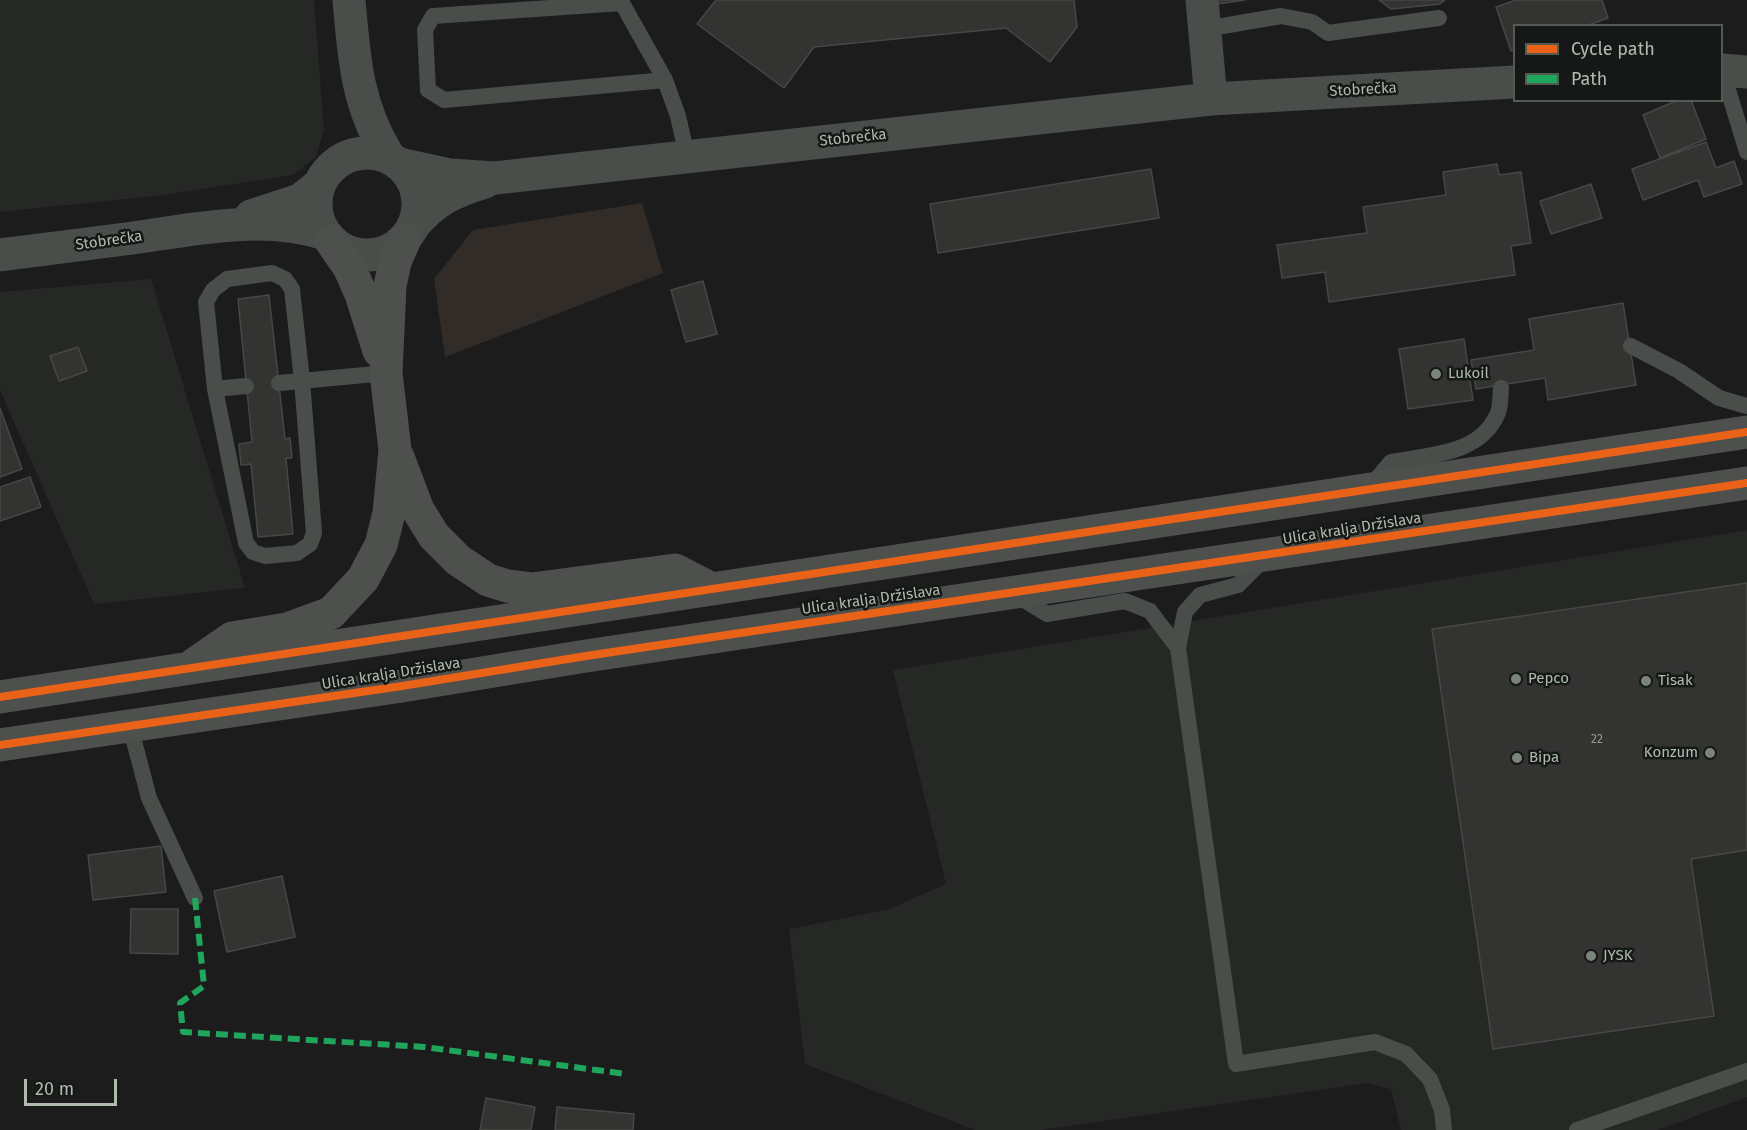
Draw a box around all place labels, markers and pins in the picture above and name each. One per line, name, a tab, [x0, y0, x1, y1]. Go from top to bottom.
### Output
place label: Lukoil	[1448, 365, 1489, 383]
marker: Lukoil	[1429, 367, 1443, 381]
place label: Pepco	[1528, 670, 1569, 688]
marker: Pepco	[1509, 672, 1523, 686]
place label: Tisak	[1658, 672, 1693, 690]
marker: Tisak	[1639, 674, 1653, 688]
place label: Konzum	[1644, 744, 1698, 762]
marker: Konzum	[1703, 746, 1717, 760]
place label: Bipa	[1529, 749, 1559, 767]
marker: Bipa	[1510, 751, 1524, 765]
place label: JYSK	[1603, 947, 1633, 965]
marker: JYSK	[1584, 949, 1598, 963]

